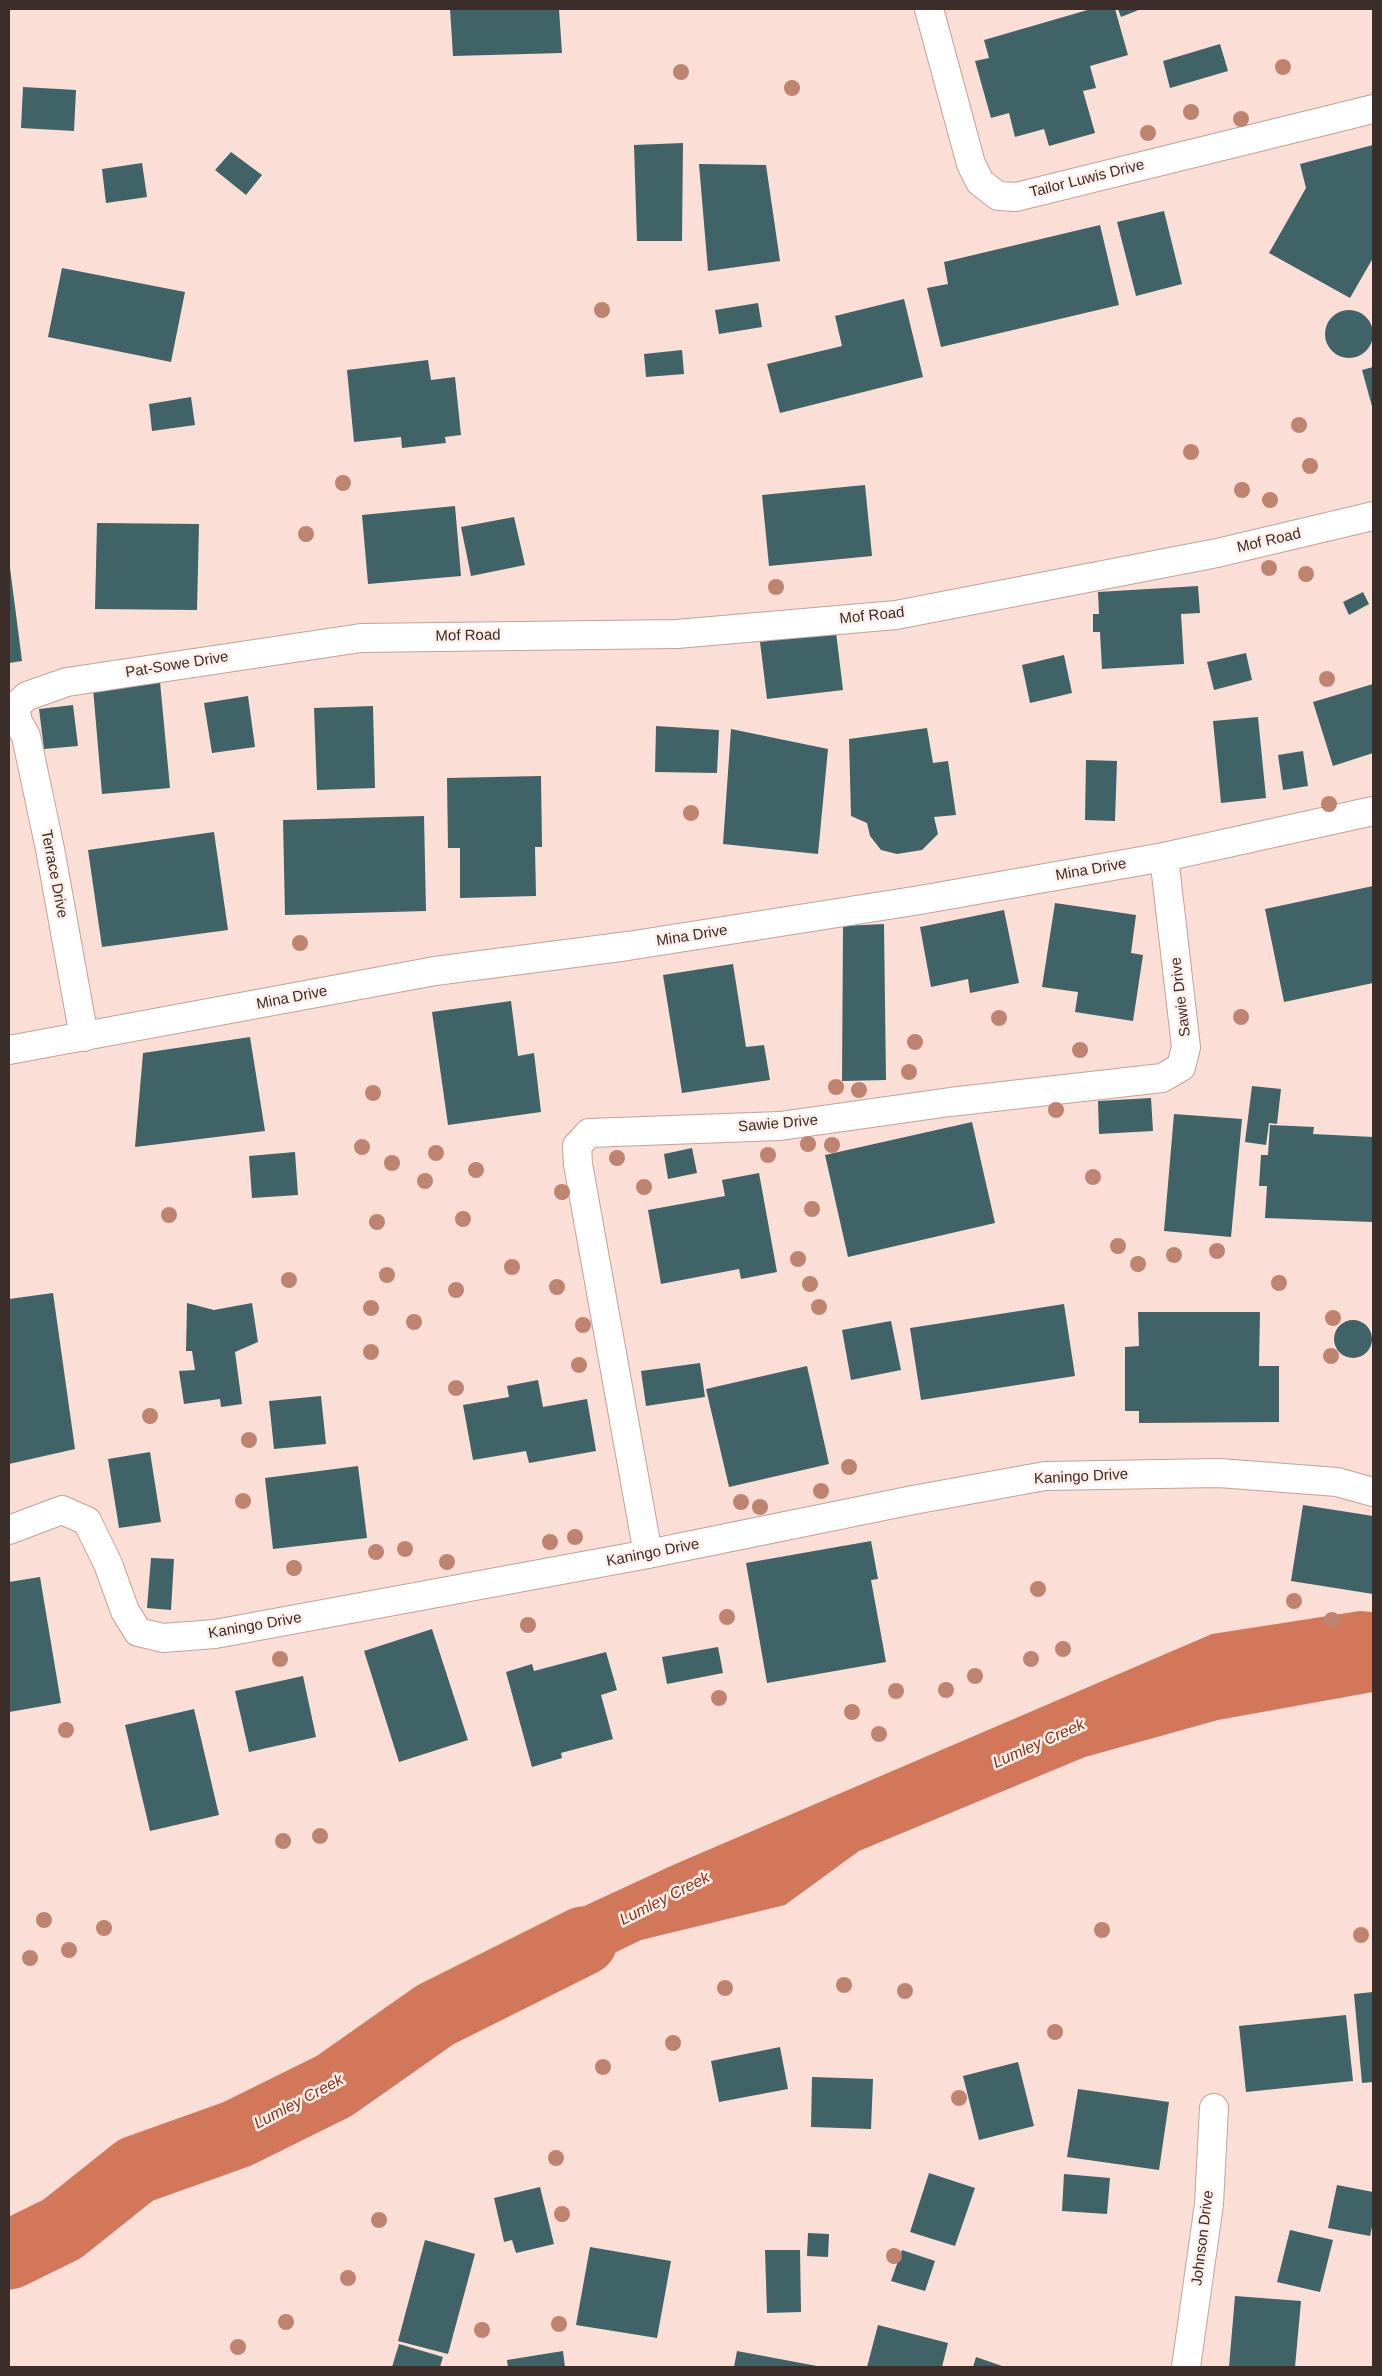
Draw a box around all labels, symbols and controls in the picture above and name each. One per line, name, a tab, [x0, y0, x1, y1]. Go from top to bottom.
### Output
street label: Tailor Luwis Drive	[1028, 156, 1146, 202]
street label: Mof Road	[1235, 525, 1303, 557]
street label: Mof Road	[839, 604, 905, 628]
street label: Mof Road	[435, 626, 501, 646]
street label: Pat-Sowe Drive	[124, 648, 230, 682]
street label: Terrace Drive	[37, 829, 71, 919]
street label: Mina Drive	[1054, 855, 1128, 885]
street label: Mina Drive	[655, 922, 729, 950]
street label: Sawie Drive	[1167, 956, 1195, 1038]
street label: Mina Drive	[255, 982, 329, 1014]
street label: Sawie Drive	[737, 1112, 819, 1136]
street label: Kaningo Drive	[1033, 1466, 1129, 1488]
street label: Kaningo Drive	[605, 1535, 701, 1571]
street label: Kaningo Drive	[207, 1609, 303, 1643]
water label: Lumley Creek	[990, 1715, 1088, 1773]
water label: Lumley Creek	[617, 1868, 713, 1930]
water label: Lumley Creek	[251, 2070, 347, 2134]
street label: Johnson Drive	[1188, 2189, 1218, 2287]

